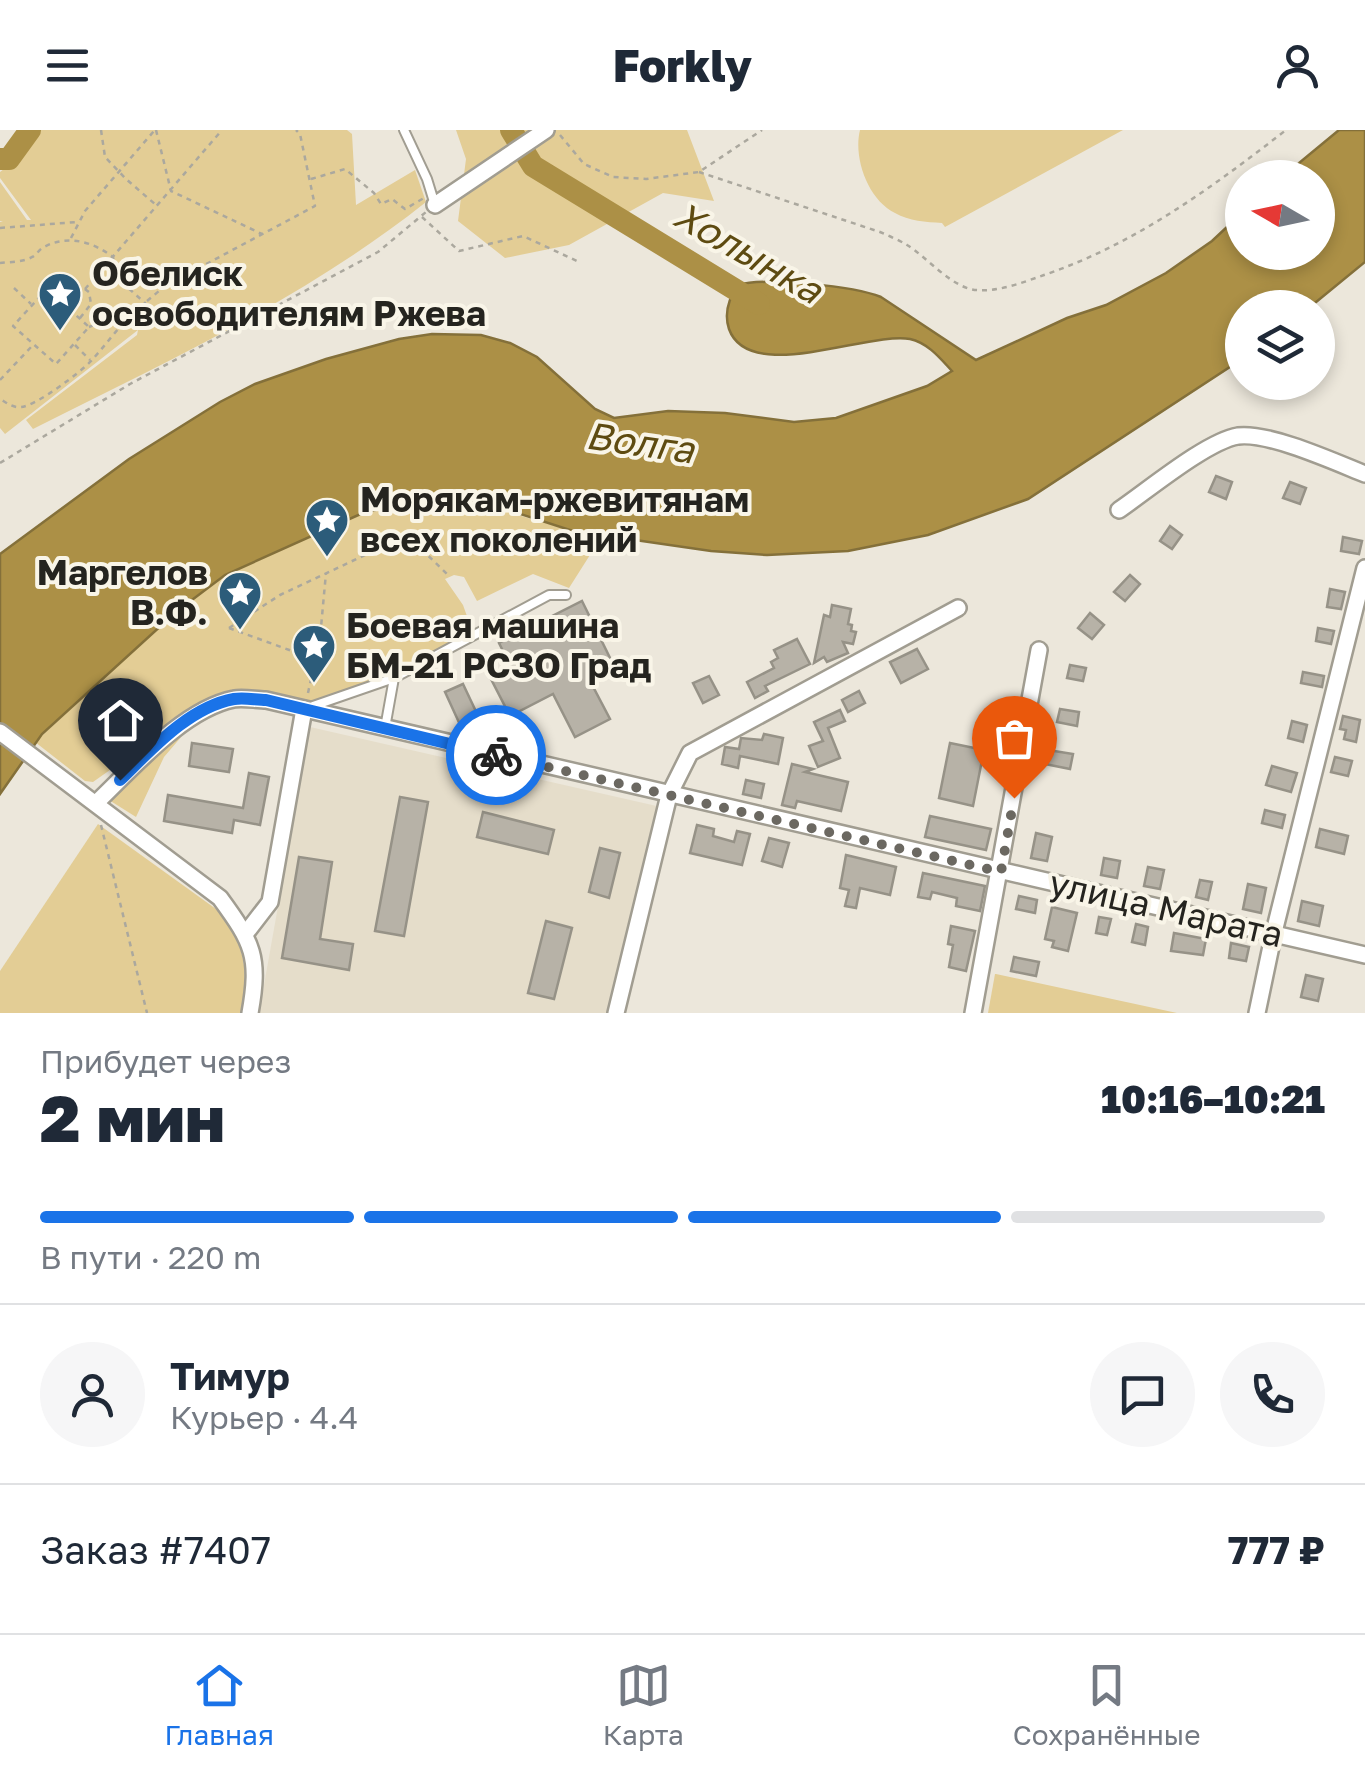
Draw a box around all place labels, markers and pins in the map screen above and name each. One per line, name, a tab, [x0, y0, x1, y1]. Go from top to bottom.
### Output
place label: Обелиск освободителям Ржева	[92, 252, 486, 334]
place icon: Обелиск освободителям Ржева	[37, 271, 83, 332]
place label: Морякам-ржевитянам всех поколений	[360, 478, 749, 560]
place icon: Морякам-ржевитянам всех поколений	[304, 497, 350, 558]
place label: Маргелов В.Ф.	[37, 551, 208, 633]
place icon: Маргелов В.Ф.	[217, 570, 263, 631]
place label: Боевая машина БМ-21 РСЗО Град	[346, 604, 652, 686]
place icon: Боевая машина БМ-21 РСЗО Град	[291, 623, 337, 684]
pin	[78, 678, 163, 781]
pin	[972, 696, 1057, 799]

